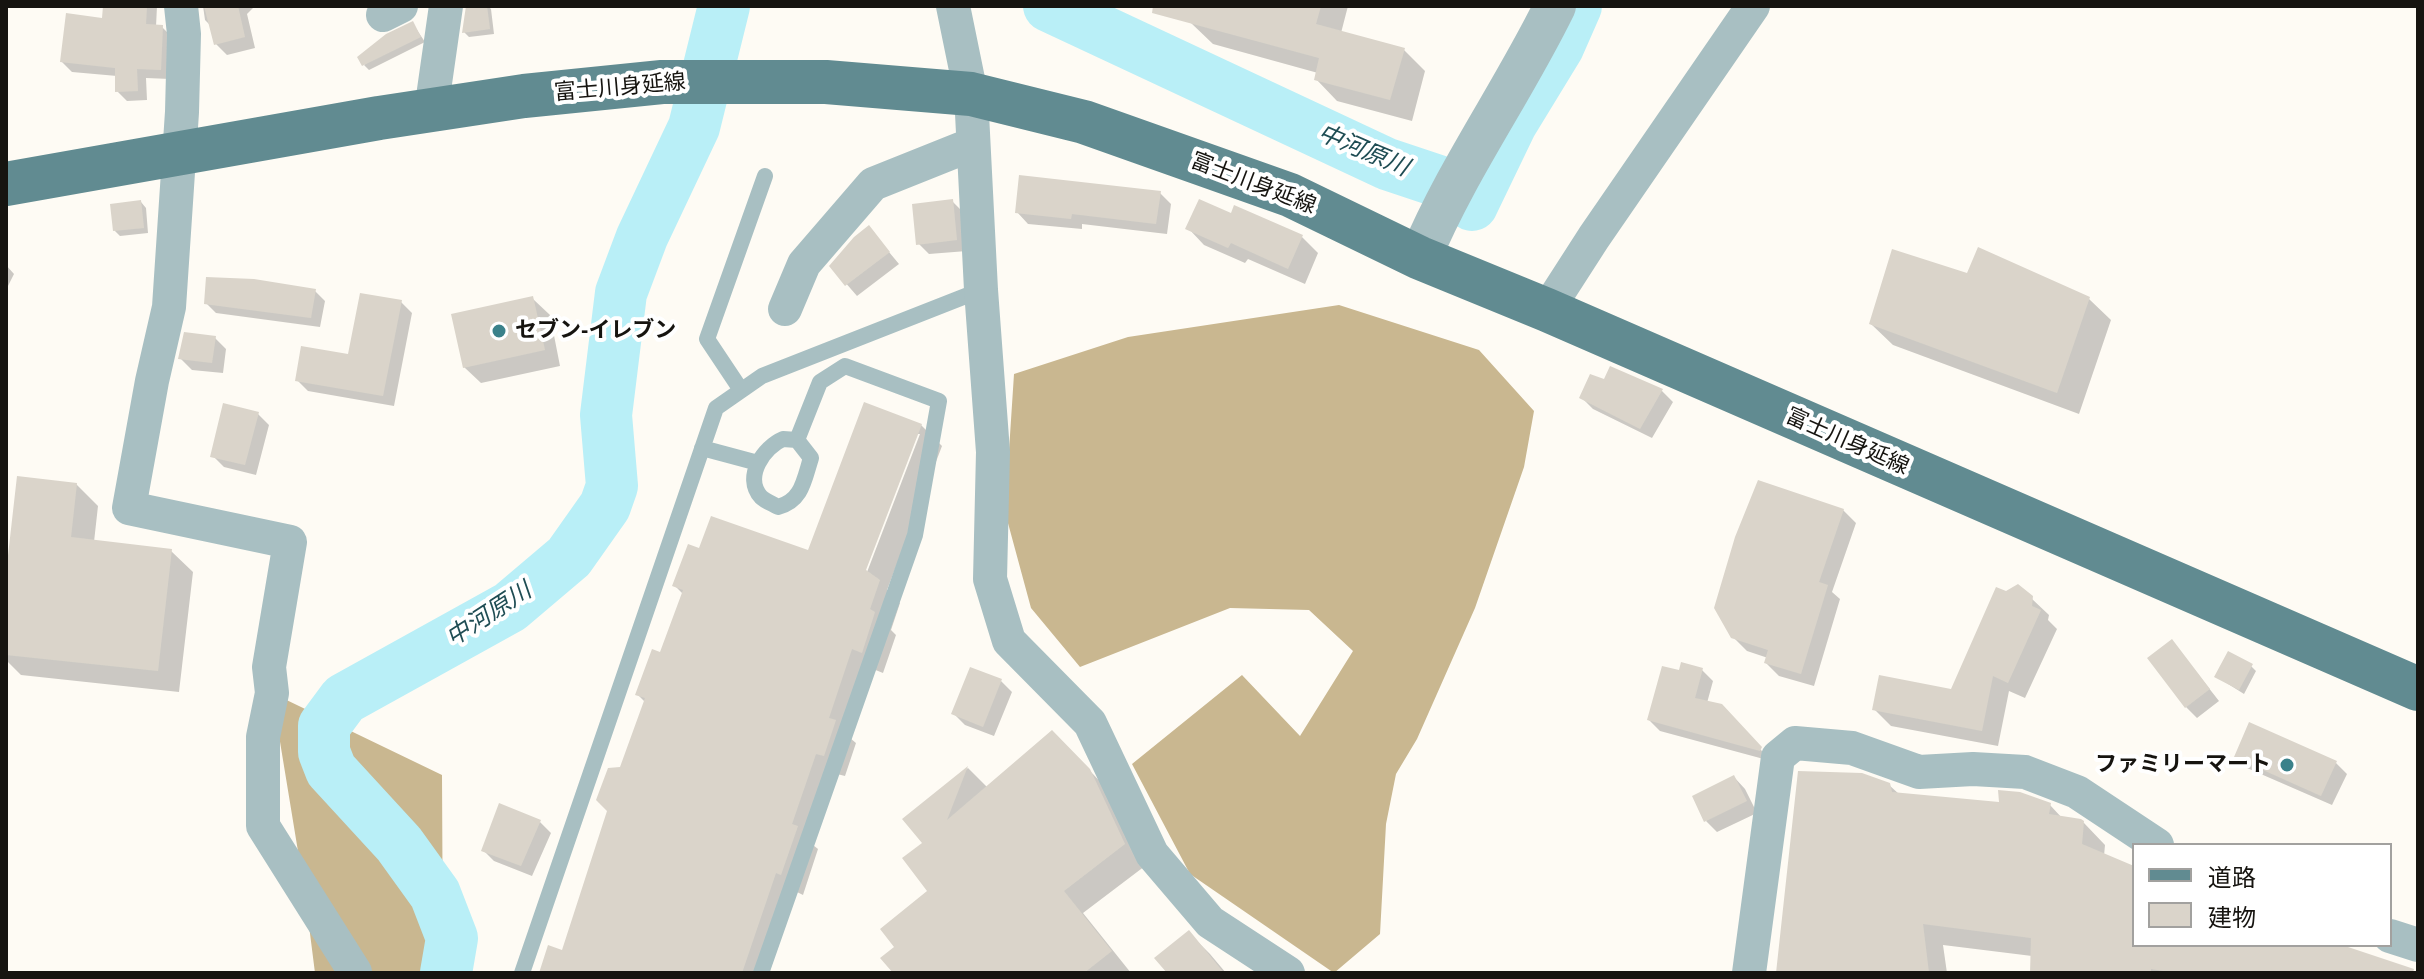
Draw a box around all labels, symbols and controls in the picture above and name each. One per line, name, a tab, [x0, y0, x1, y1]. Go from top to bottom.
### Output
street label: 富士川身延線	[553, 69, 687, 107]
water label: 中河原川	[1313, 119, 1413, 183]
street label: 富士川身延線	[1187, 148, 1319, 220]
place label: セブン-イレブン	[515, 318, 676, 344]
marker: セブン-イレブン	[490, 322, 508, 340]
street label: 富士川身延線	[1781, 403, 1913, 481]
water label: 中河原川	[441, 577, 537, 653]
place label: ファミリーマート	[2095, 752, 2271, 778]
marker: ファミリーマート	[2278, 756, 2296, 774]
legend	[2132, 843, 2392, 947]
text: 道路	[2208, 864, 2256, 891]
text: 建物	[2208, 904, 2256, 931]

